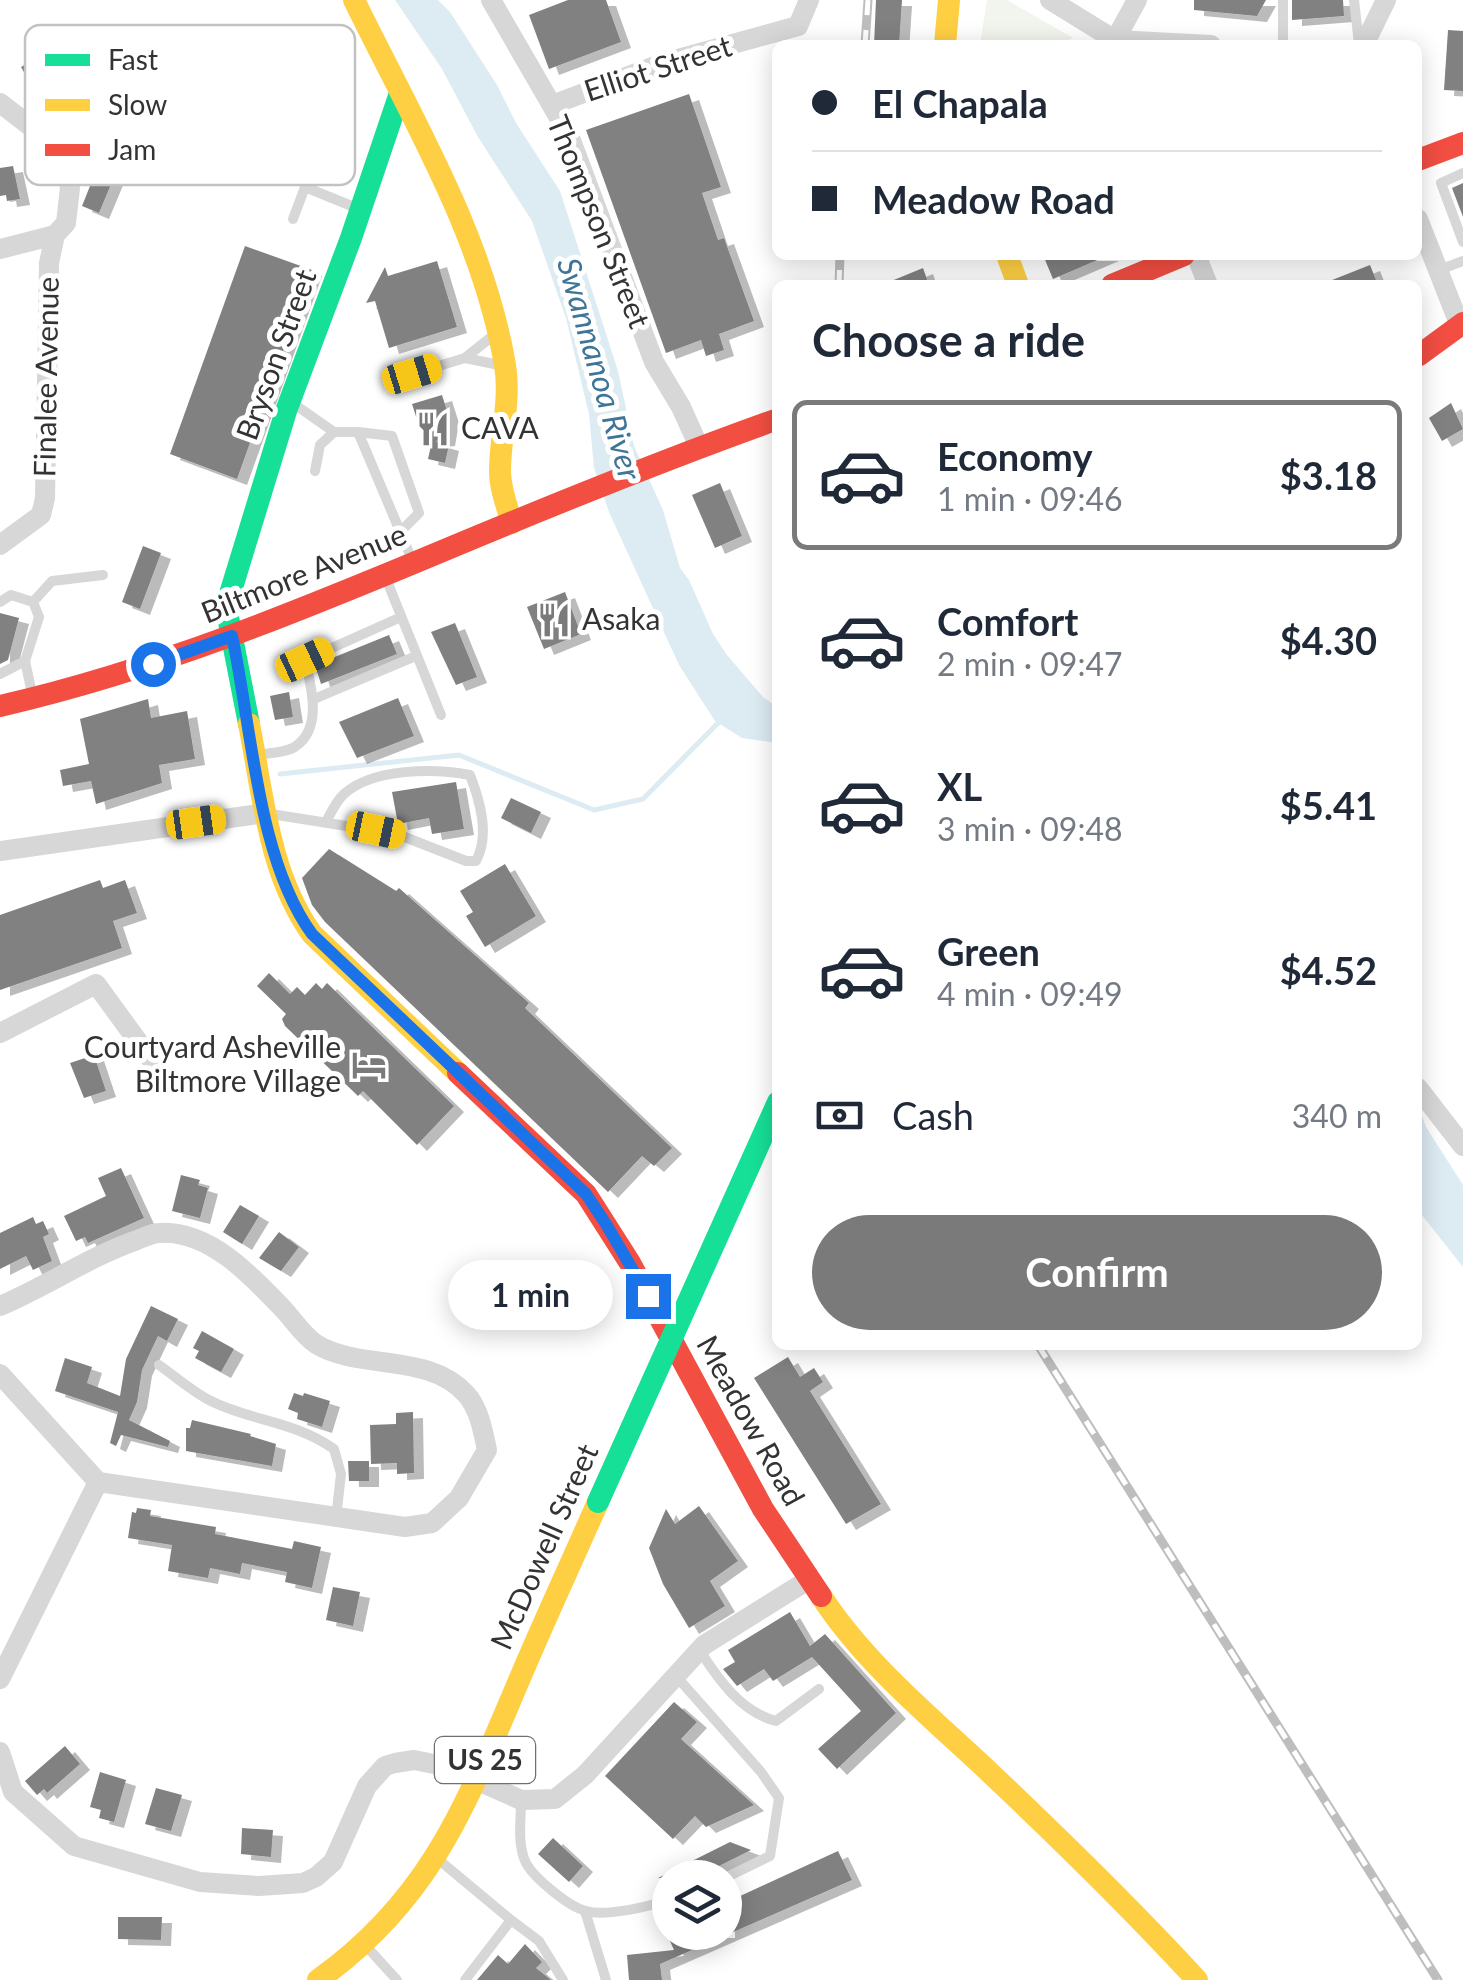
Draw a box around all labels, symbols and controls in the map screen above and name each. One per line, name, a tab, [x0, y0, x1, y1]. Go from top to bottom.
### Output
legend	[25, 25, 355, 185]
street label: Elliot Street	[579, 26, 736, 108]
text: Fast	[108, 42, 158, 76]
text: El Chapala	[872, 80, 1048, 126]
text: Slow	[108, 87, 167, 121]
street label: Thompson Street	[541, 110, 659, 333]
text: Jam	[108, 132, 156, 166]
text: Meadow Road	[872, 176, 1115, 222]
water label: Swannanoa River	[550, 253, 651, 485]
street label: Bryson Street	[228, 264, 323, 444]
street label: Finalee Avenue	[25, 276, 65, 478]
text: Choose a ride	[812, 313, 1085, 367]
car	[379, 351, 445, 397]
place label: CAVA	[461, 409, 539, 445]
restaurant icon: CAVA	[414, 410, 452, 448]
icon: car	[817, 430, 907, 520]
text: Economy	[937, 433, 1092, 479]
text: $3.18	[1280, 452, 1377, 498]
text: 1 min · 09:46	[937, 479, 1123, 518]
street label: Biltmore Avenue	[195, 515, 411, 630]
icon: car	[817, 595, 907, 685]
text: Comfort	[937, 598, 1078, 644]
place label: Asaka	[582, 600, 660, 636]
restaurant icon: Asaka	[535, 601, 573, 639]
text: $4.30	[1280, 617, 1377, 663]
car	[271, 634, 339, 686]
route start	[131, 642, 176, 687]
text: 2 min · 09:47	[937, 644, 1123, 683]
icon: car	[817, 760, 907, 850]
text: XL	[937, 763, 982, 809]
text: $5.41	[1280, 782, 1377, 828]
car	[164, 803, 228, 841]
car	[344, 809, 408, 851]
text: 3 min · 09:48	[937, 809, 1123, 848]
icon: car	[817, 925, 907, 1015]
text: Green	[937, 928, 1040, 974]
text: $4.52	[1280, 947, 1377, 993]
text: 4 min · 09:49	[937, 974, 1123, 1013]
place label: Courtyard Asheville Biltmore Village	[84, 1028, 341, 1098]
hotel icon: Courtyard Asheville Biltmore Village	[350, 1046, 388, 1084]
icon: cash	[812, 1088, 867, 1143]
text: Cash	[892, 1092, 974, 1138]
text: 340 m	[1292, 1096, 1382, 1135]
button: Confirm	[812, 1215, 1382, 1330]
callout: 1 min	[448, 1261, 613, 1331]
route end	[626, 1274, 671, 1319]
text: 1 min	[491, 1275, 570, 1314]
street label: Meadow Road	[690, 1329, 813, 1511]
street label: McDowell Street	[482, 1438, 605, 1654]
road number: US 25	[435, 1737, 535, 1783]
map controls	[652, 1860, 742, 1950]
button: layers	[652, 1860, 742, 1950]

